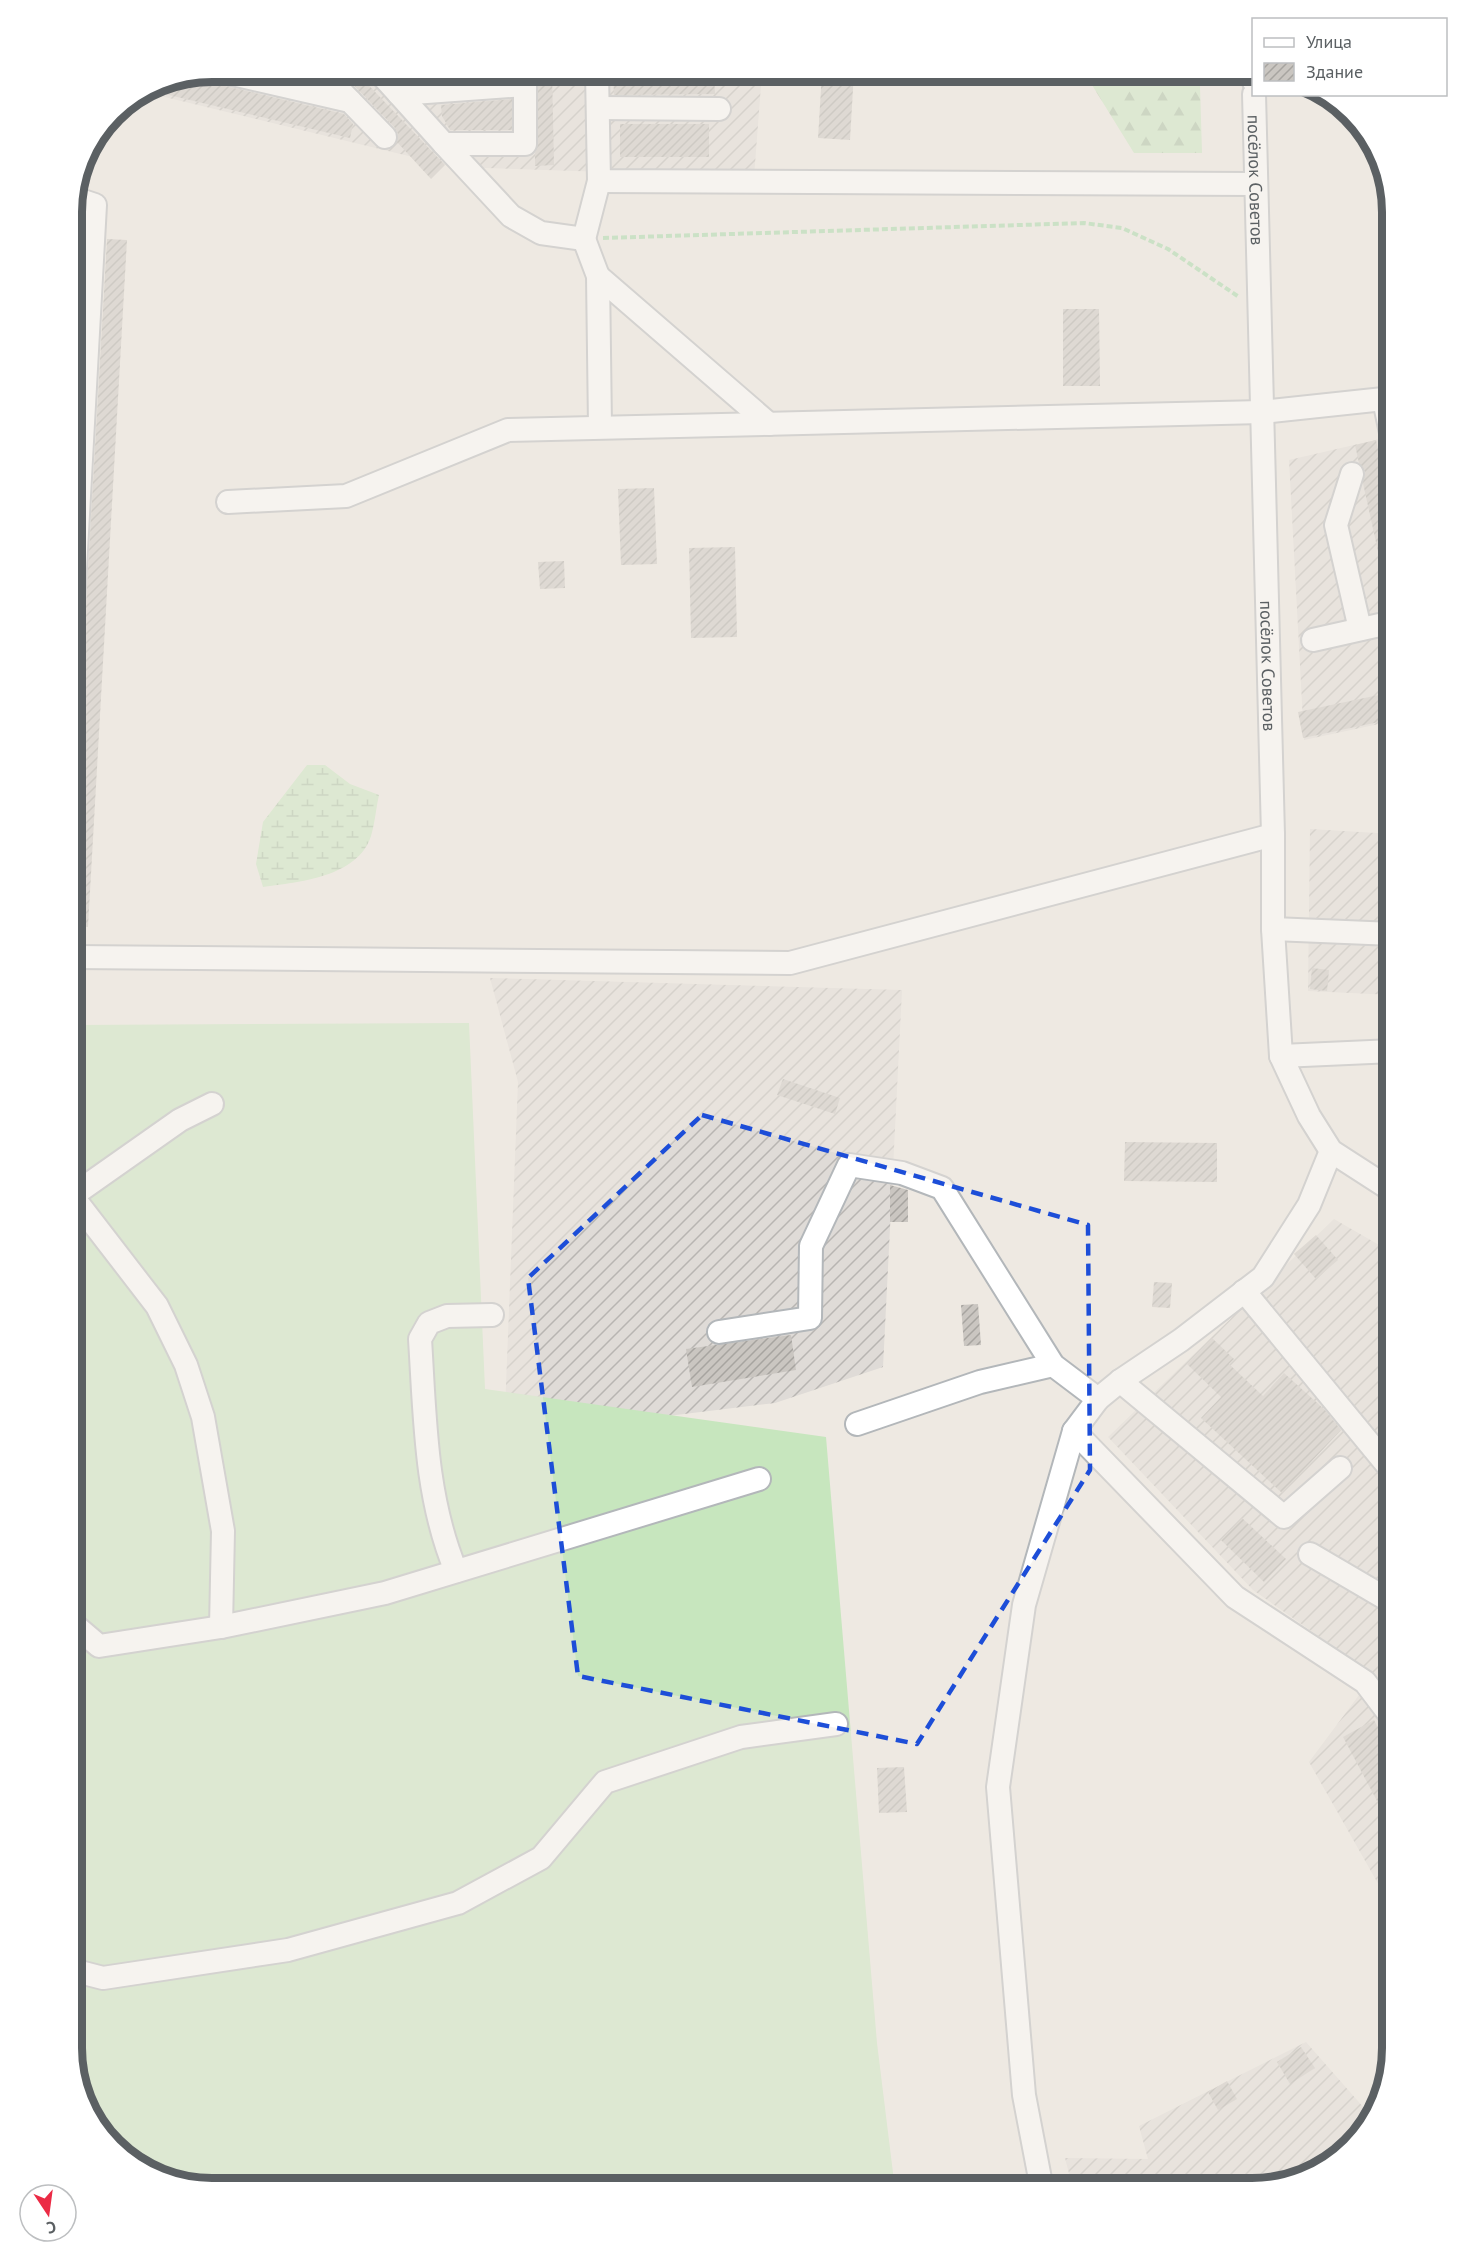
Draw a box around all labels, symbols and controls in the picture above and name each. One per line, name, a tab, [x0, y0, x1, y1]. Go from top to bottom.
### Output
legend	[1252, 18, 1447, 96]
text: Улица	[1306, 30, 1352, 53]
text: Здание	[1306, 60, 1363, 83]
street label: посёлок Советов	[1243, 114, 1269, 246]
street label: посёлок Советов	[1255, 600, 1282, 732]
north arrow	[18, 2183, 78, 2243]
text: С	[45, 2217, 58, 2238]

